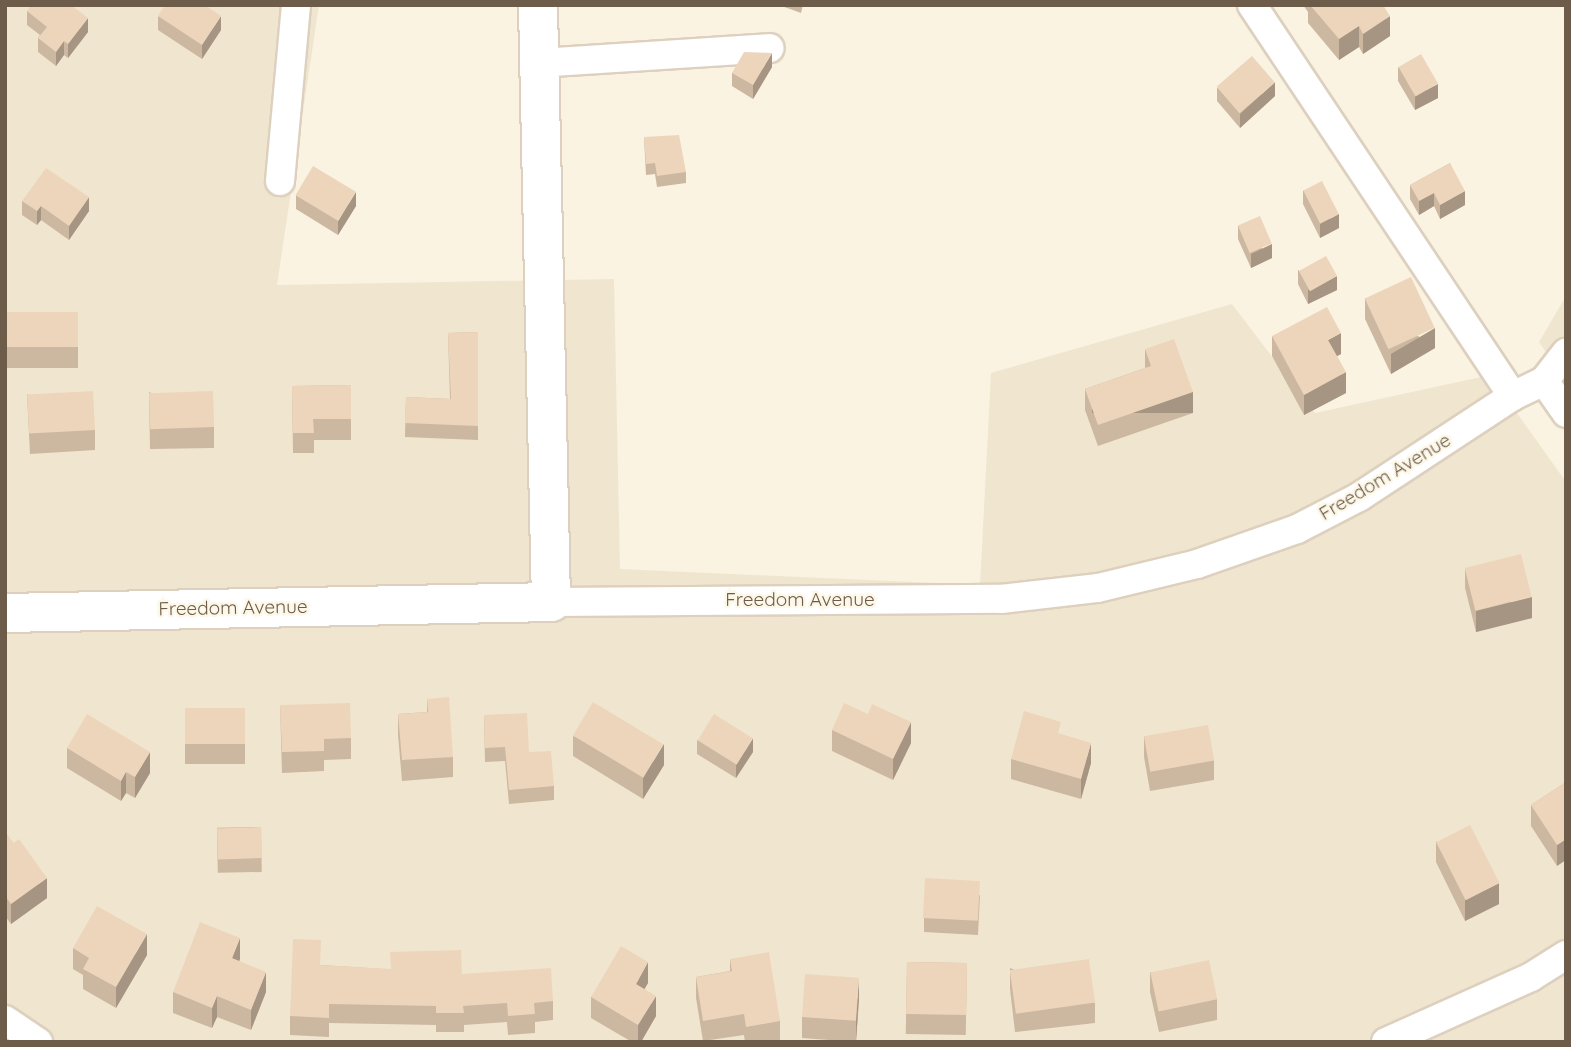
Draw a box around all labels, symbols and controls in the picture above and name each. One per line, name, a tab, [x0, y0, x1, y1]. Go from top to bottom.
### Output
street label: Freedom Avenue	[1315, 429, 1455, 525]
street label: Freedom Avenue	[725, 589, 875, 611]
street label: Freedom Avenue	[158, 595, 308, 621]

